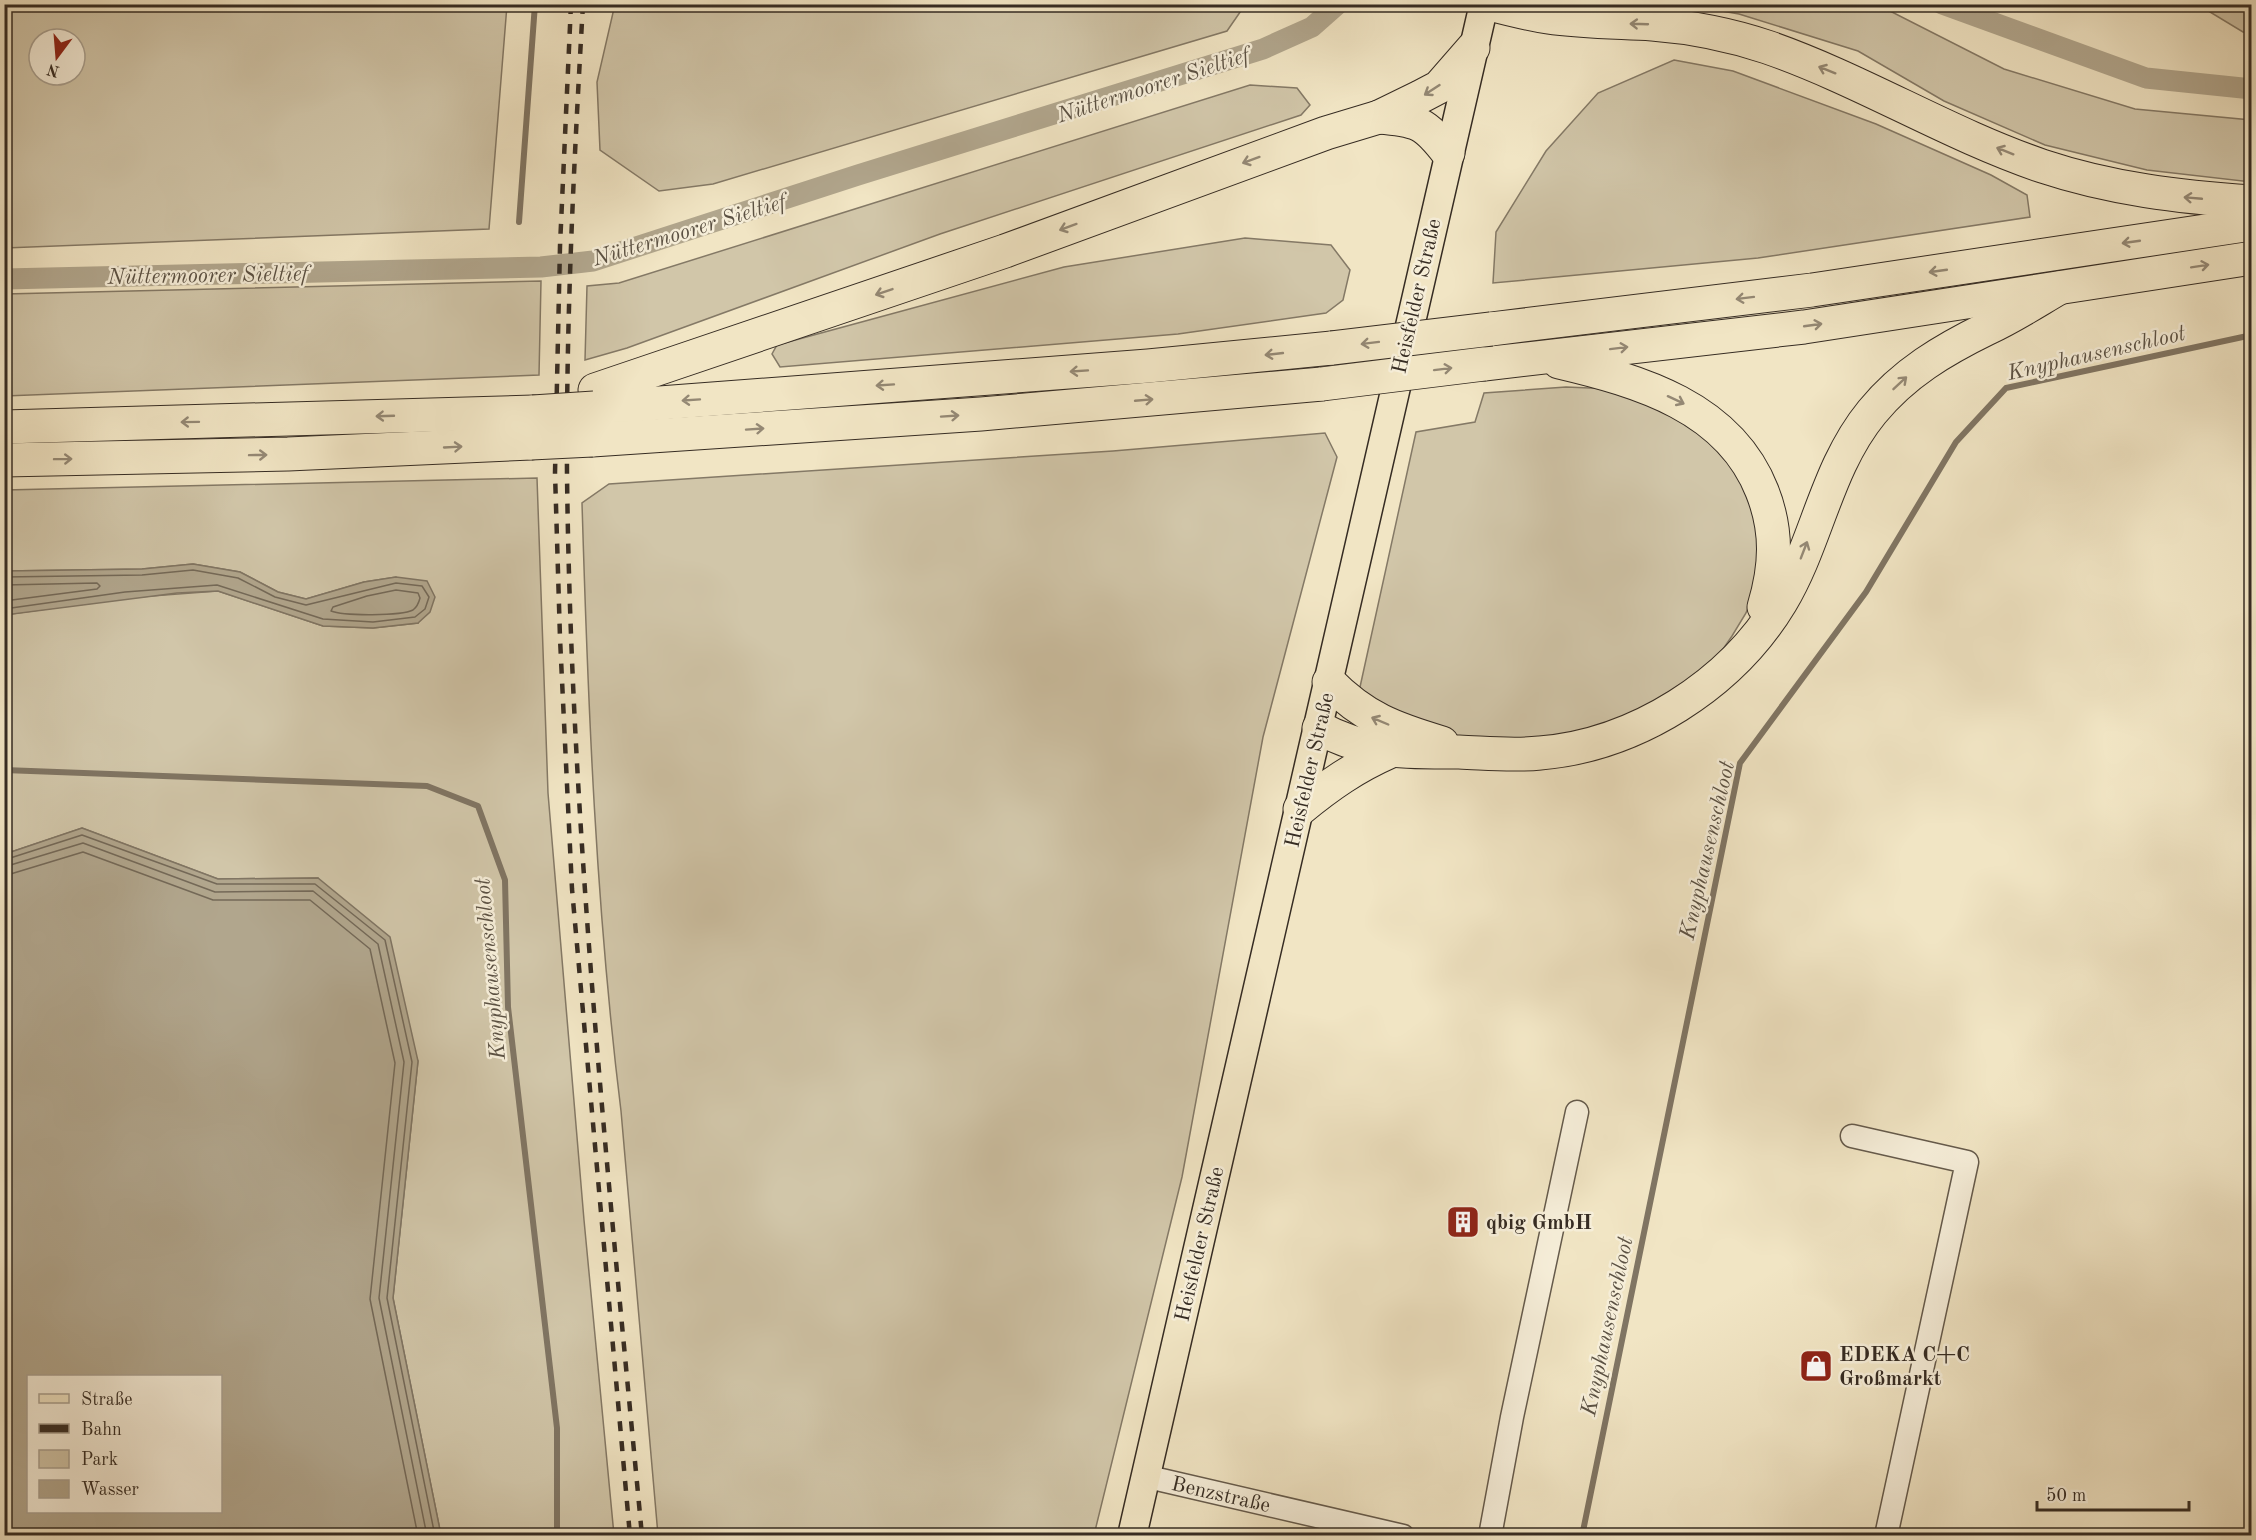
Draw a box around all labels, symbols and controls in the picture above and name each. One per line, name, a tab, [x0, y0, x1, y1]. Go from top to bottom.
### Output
one-way arrow	[1630, 18, 1650, 29]
north arrow	[27, 27, 87, 87]
water label: Nüttermoorer Sieltief	[1053, 43, 1257, 128]
text: N	[45, 60, 62, 79]
one-way arrow	[1819, 64, 1837, 75]
one-way arrow	[1424, 83, 1441, 96]
one-way arrow	[1996, 145, 2014, 156]
one-way arrow	[1243, 156, 1261, 167]
water label: Nüttermoorer Sieltief	[589, 190, 793, 271]
one-way arrow	[2184, 192, 2204, 203]
street label: Heisfelder Straße	[1389, 217, 1446, 376]
one-way arrow	[1059, 223, 1078, 234]
one-way arrow	[2122, 237, 2142, 248]
one-way arrow	[2190, 260, 2209, 271]
water label: Nüttermoorer Sieltief	[106, 263, 313, 289]
one-way arrow	[1929, 265, 1949, 276]
one-way arrow	[875, 287, 894, 298]
one-way arrow	[1736, 293, 1756, 304]
one-way arrow	[1802, 320, 1822, 331]
water label: Knyphausenschloot	[2004, 322, 2189, 385]
one-way arrow	[1361, 338, 1381, 349]
one-way arrow	[1608, 342, 1628, 353]
one-way arrow	[1264, 349, 1284, 360]
one-way arrow	[1433, 363, 1452, 374]
one-way arrow	[1070, 366, 1090, 377]
one-way arrow	[1892, 376, 1907, 390]
one-way arrow	[875, 380, 895, 391]
one-way arrow	[1134, 394, 1153, 405]
one-way arrow	[681, 395, 701, 406]
one-way arrow	[1666, 395, 1684, 407]
one-way arrow	[375, 411, 395, 422]
one-way arrow	[939, 411, 959, 422]
one-way arrow	[180, 416, 200, 428]
one-way arrow	[745, 424, 765, 435]
one-way arrow	[442, 441, 462, 452]
one-way arrow	[247, 449, 267, 461]
one-way arrow	[52, 453, 72, 464]
one-way arrow	[1800, 541, 1811, 560]
street label: Heisfelder Straße	[1282, 691, 1339, 850]
one-way arrow	[1371, 714, 1389, 725]
water label: Knyphausenschloot	[1676, 758, 1739, 943]
water label: Knyphausenschloot	[472, 876, 510, 1062]
street label: Heisfelder Straße	[1172, 1165, 1229, 1324]
building icon: qbig GmbH	[1445, 1204, 1481, 1240]
place label: qbig GmbH	[1486, 1213, 1592, 1234]
water label: Knyphausenschloot	[1578, 1234, 1638, 1419]
place label: EDEKA C+C Großmarkt	[1839, 1345, 1970, 1390]
shop icon: EDEKA C+C Großmarkt	[1798, 1348, 1834, 1384]
legend	[27, 1375, 222, 1513]
text: Straße	[81, 1391, 132, 1409]
text: Bahn	[81, 1421, 122, 1439]
text: Park	[81, 1451, 118, 1469]
street label: Benzstraße	[1169, 1474, 1272, 1517]
scale bar	[2037, 1474, 2188, 1512]
text: Wasser	[81, 1481, 140, 1499]
text: 50 m	[2046, 1487, 2086, 1505]

